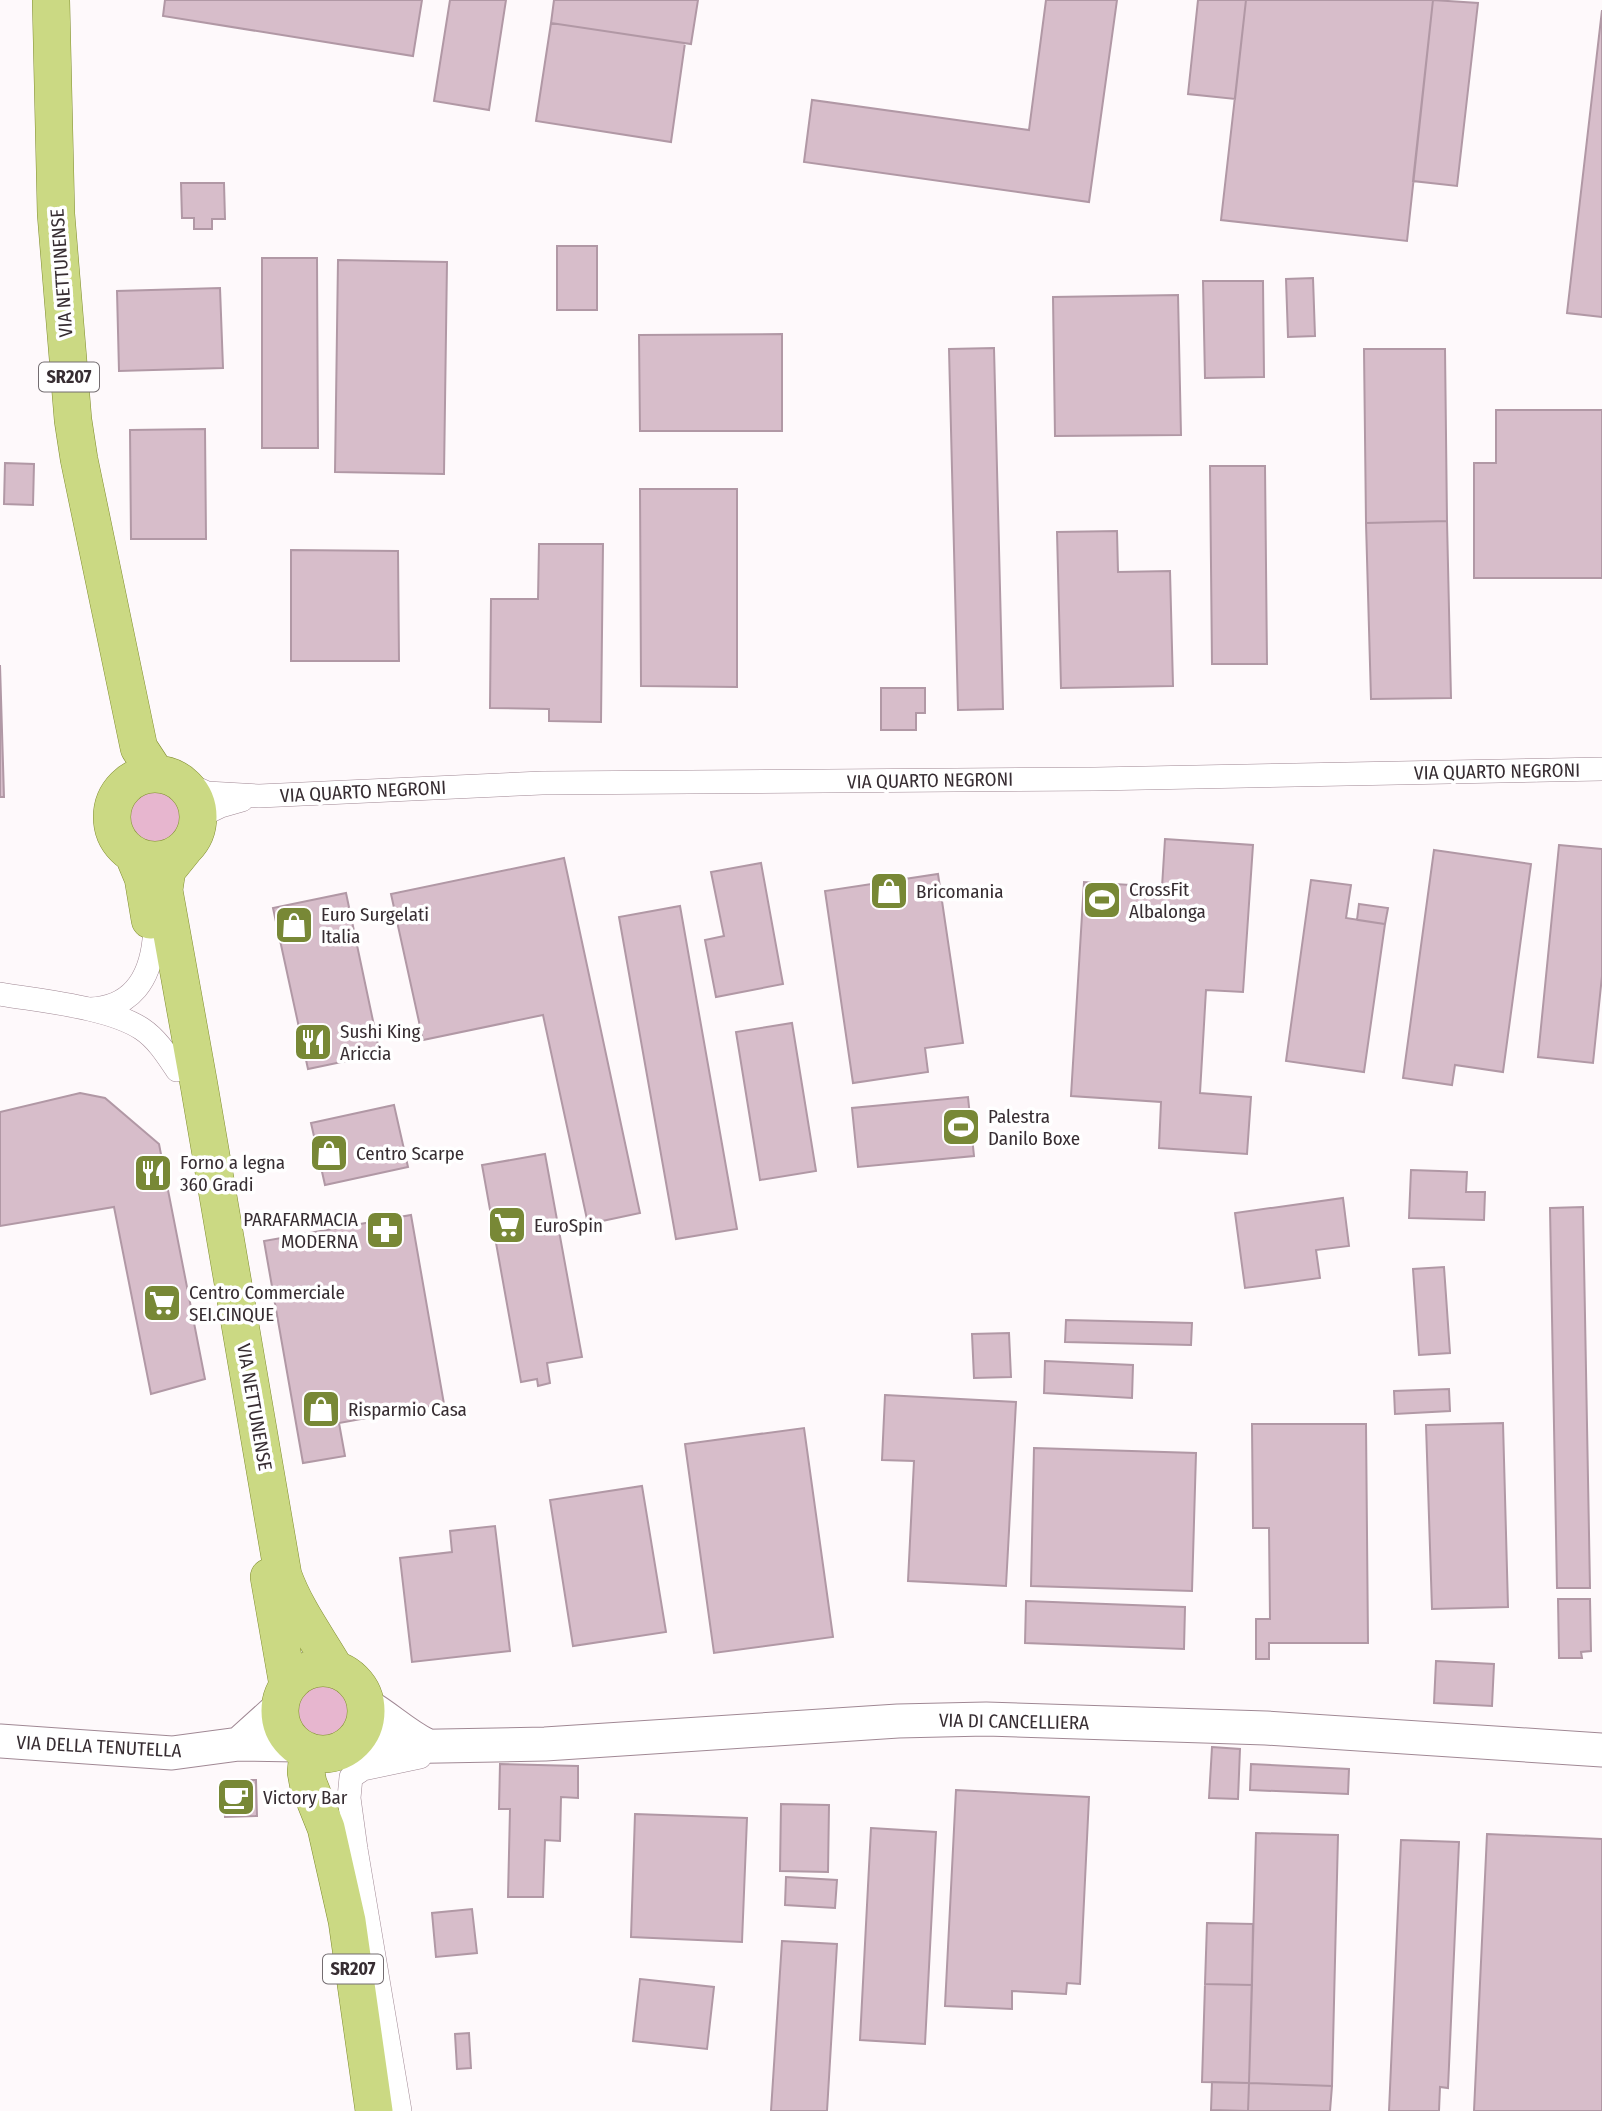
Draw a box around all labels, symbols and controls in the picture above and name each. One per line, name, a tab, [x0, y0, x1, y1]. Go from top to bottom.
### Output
street label: VIA NETTUNENSE	[46, 208, 77, 338]
road number: SR207	[39, 362, 99, 391]
street label: VIA QUARTO NEGRONI	[1414, 759, 1580, 784]
street label: VIA QUARTO NEGRONI	[847, 768, 1013, 793]
street label: VIA QUARTO NEGRONI	[279, 776, 447, 807]
shop icon: Bricomania	[868, 870, 910, 912]
place label: CrossFit Albalonga	[1129, 878, 1206, 923]
sports icon: CrossFit Albalonga	[1081, 879, 1123, 921]
place label: Bricomania	[916, 880, 1004, 903]
place label: Euro Surgelati Italia	[321, 903, 429, 948]
shop icon: Euro Surgelati Italia	[273, 904, 315, 946]
place label: Sushi King Ariccia	[340, 1020, 421, 1065]
restaurant icon: Sushi King Ariccia	[292, 1021, 334, 1063]
place label: Palestra Danilo Boxe	[988, 1105, 1080, 1150]
sports icon: Palestra Danilo Boxe	[940, 1106, 982, 1148]
shop icon: Centro Scarpe	[308, 1132, 350, 1174]
place label: Centro Scarpe	[356, 1142, 464, 1165]
place label: Forno a legna 360 Gradi	[180, 1151, 285, 1196]
restaurant icon: Forno a legna 360 Gradi	[132, 1152, 174, 1194]
supermarket icon: EuroSpin	[486, 1204, 528, 1246]
place label: PARAFARMACIA MODERNA	[243, 1208, 358, 1253]
pharmacy icon: PARAFARMACIA MODERNA	[364, 1209, 406, 1251]
place label: EuroSpin	[534, 1214, 603, 1237]
place label: Centro Commerciale SEI.CINQUE	[189, 1281, 345, 1326]
supermarket icon: Centro Commerciale SEI.CINQUE	[141, 1282, 183, 1324]
street label: VIA NETTUNENSE	[232, 1342, 277, 1473]
shop icon: Risparmio Casa	[300, 1388, 342, 1430]
place label: Risparmio Casa	[348, 1398, 467, 1421]
street label: VIA DI CANCELLIERA	[939, 1709, 1089, 1734]
street label: VIA DELLA TENUTELLA	[16, 1731, 182, 1762]
cafe icon: Victory Bar	[215, 1776, 257, 1818]
place label: Victory Bar	[263, 1786, 348, 1809]
road number: SR207	[323, 1954, 383, 1983]

